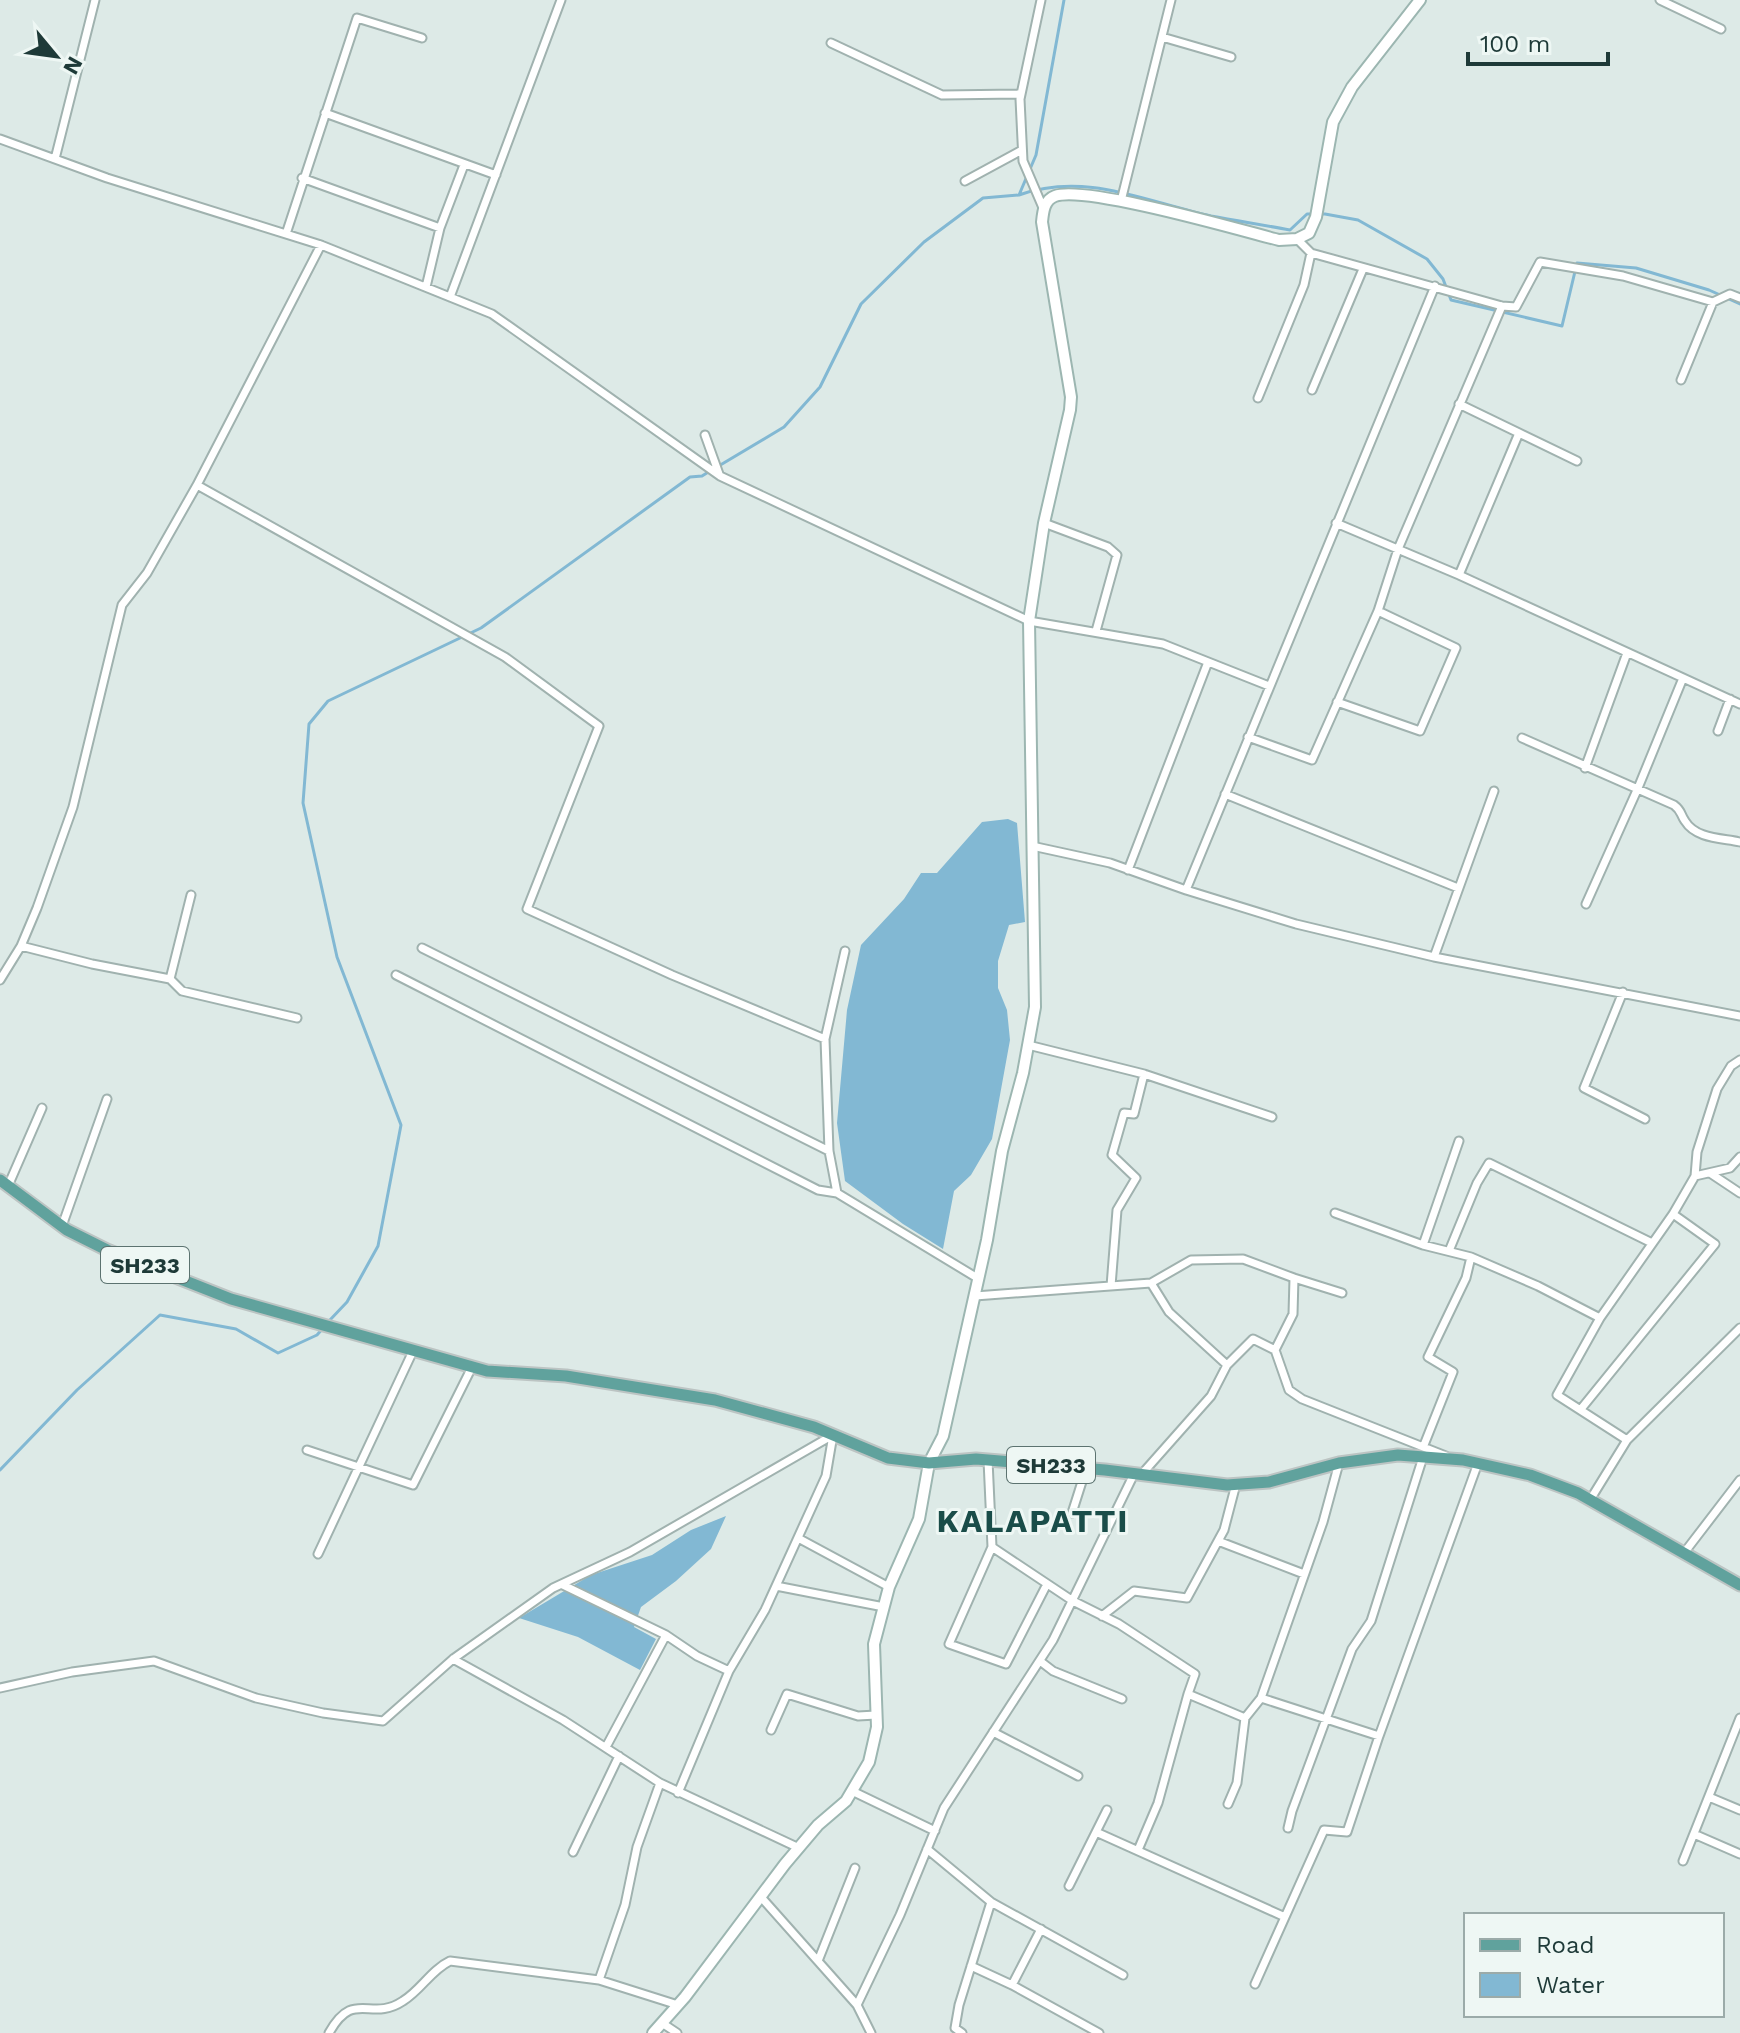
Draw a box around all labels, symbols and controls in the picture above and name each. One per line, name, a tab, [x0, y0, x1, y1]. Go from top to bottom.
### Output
north arrow	[16, 16, 96, 96]
scale bar	[1468, 16, 1608, 66]
text: 100 m	[1480, 30, 1550, 58]
text: N	[58, 52, 88, 79]
road number: SH233	[101, 1247, 189, 1283]
road number: SH233	[1007, 1447, 1095, 1483]
district label: KALAPATTI	[937, 1502, 1129, 1540]
legend	[1464, 1913, 1724, 2017]
text: Road	[1536, 1931, 1595, 1959]
text: Water	[1536, 1971, 1605, 1999]

